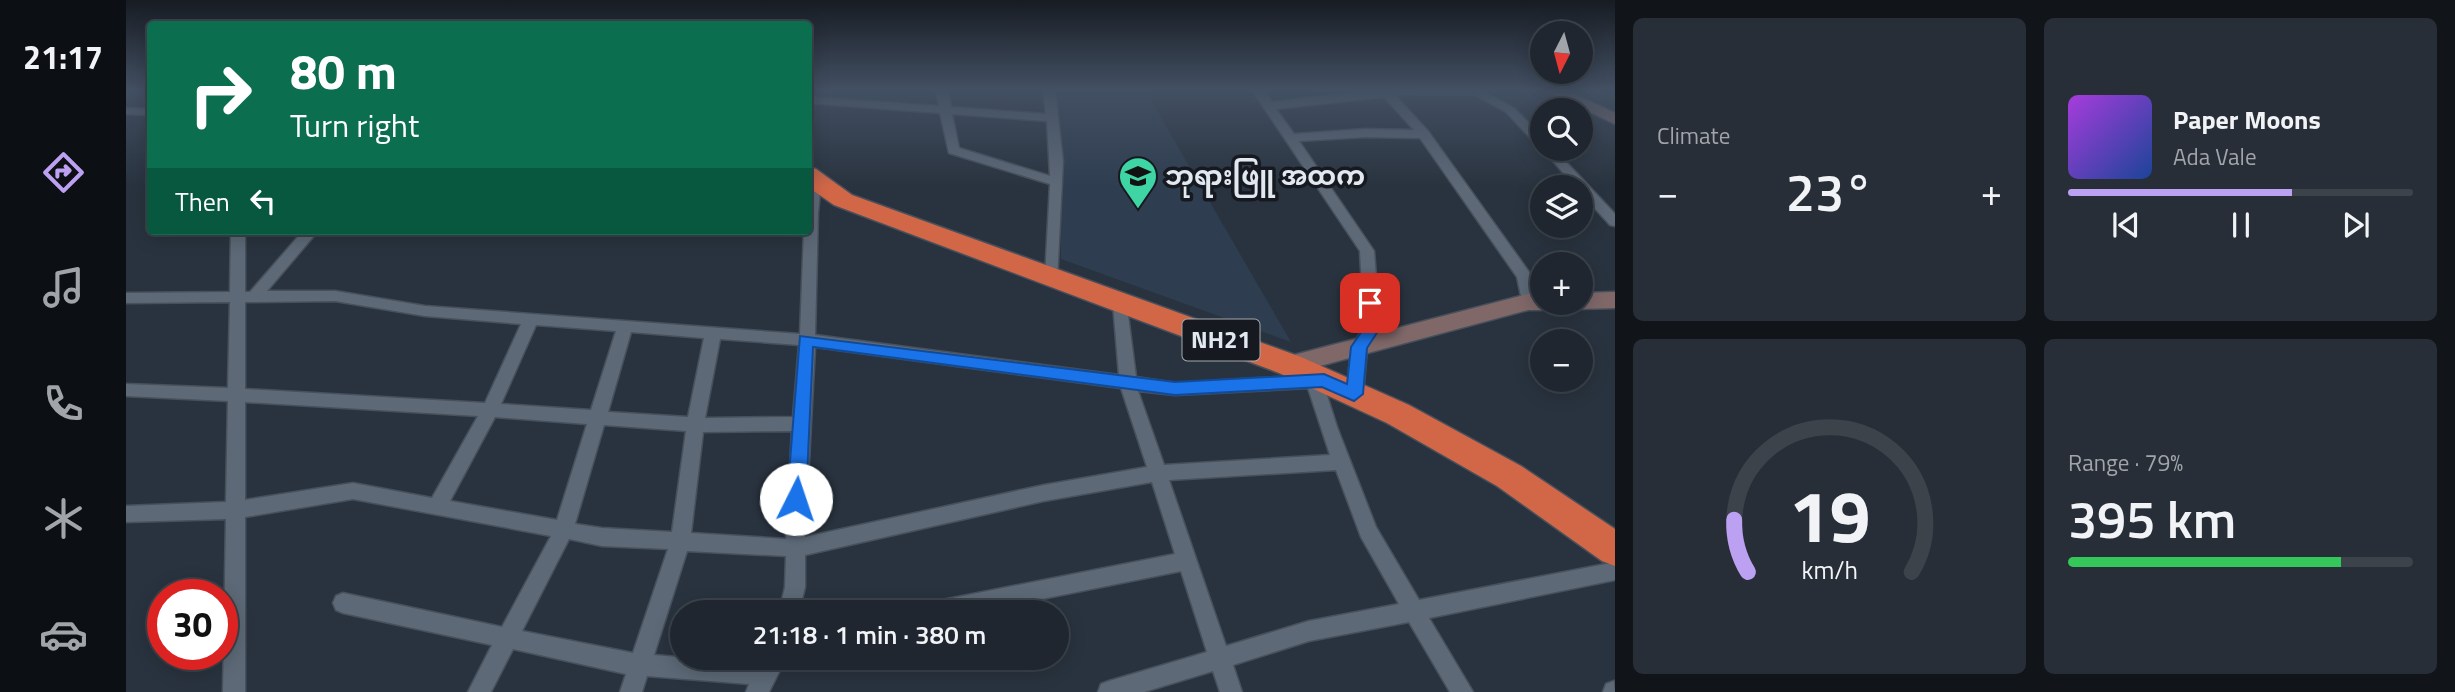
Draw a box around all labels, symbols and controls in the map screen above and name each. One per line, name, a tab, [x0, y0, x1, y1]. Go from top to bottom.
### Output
north arrow	[1530, 21, 1592, 84]
map controls	[1530, 21, 1593, 392]
text: 21:17	[23, 33, 103, 81]
text: 80 m	[290, 33, 397, 108]
icon: right	[175, 49, 266, 140]
button: search	[1530, 98, 1593, 161]
text: Paper Moons	[2173, 100, 2321, 139]
text: Turn right	[290, 101, 419, 149]
text: Climate	[1657, 118, 1730, 153]
text: Ada Vale	[2173, 139, 2257, 174]
icon: directions	[39, 148, 88, 197]
text: 23°	[1786, 152, 1873, 231]
school or university icon: ဘုရားဖြူ အထက	[1117, 155, 1159, 210]
place label: ဘုရားဖြူ အထက	[1165, 156, 1365, 198]
text: −	[1657, 163, 1678, 221]
text: +	[1981, 163, 2002, 221]
button: layers	[1530, 175, 1593, 238]
text: Then	[175, 182, 230, 221]
icon: left	[244, 182, 282, 220]
icon: previous	[2107, 206, 2145, 244]
icon: pause	[2222, 206, 2260, 244]
icon: next	[2337, 206, 2375, 244]
button: +	[1530, 252, 1593, 315]
icon: music	[39, 263, 88, 312]
pin	[1340, 273, 1400, 333]
icon: arrive	[1351, 284, 1389, 322]
road number: NH21	[1182, 320, 1260, 360]
button: −	[1530, 329, 1593, 392]
icon: phone	[39, 379, 88, 428]
text: Range · 79%	[2068, 445, 2183, 480]
text: 19	[1789, 461, 1870, 571]
position arrow	[759, 462, 833, 536]
text: 395 km	[2068, 479, 2236, 558]
icon: climate	[39, 494, 88, 543]
text: km/h	[1801, 551, 1858, 589]
speed limit sign: 30	[147, 579, 238, 670]
icon: car	[39, 610, 88, 659]
text: 21:18 · 1 min · 380 m	[753, 615, 986, 654]

